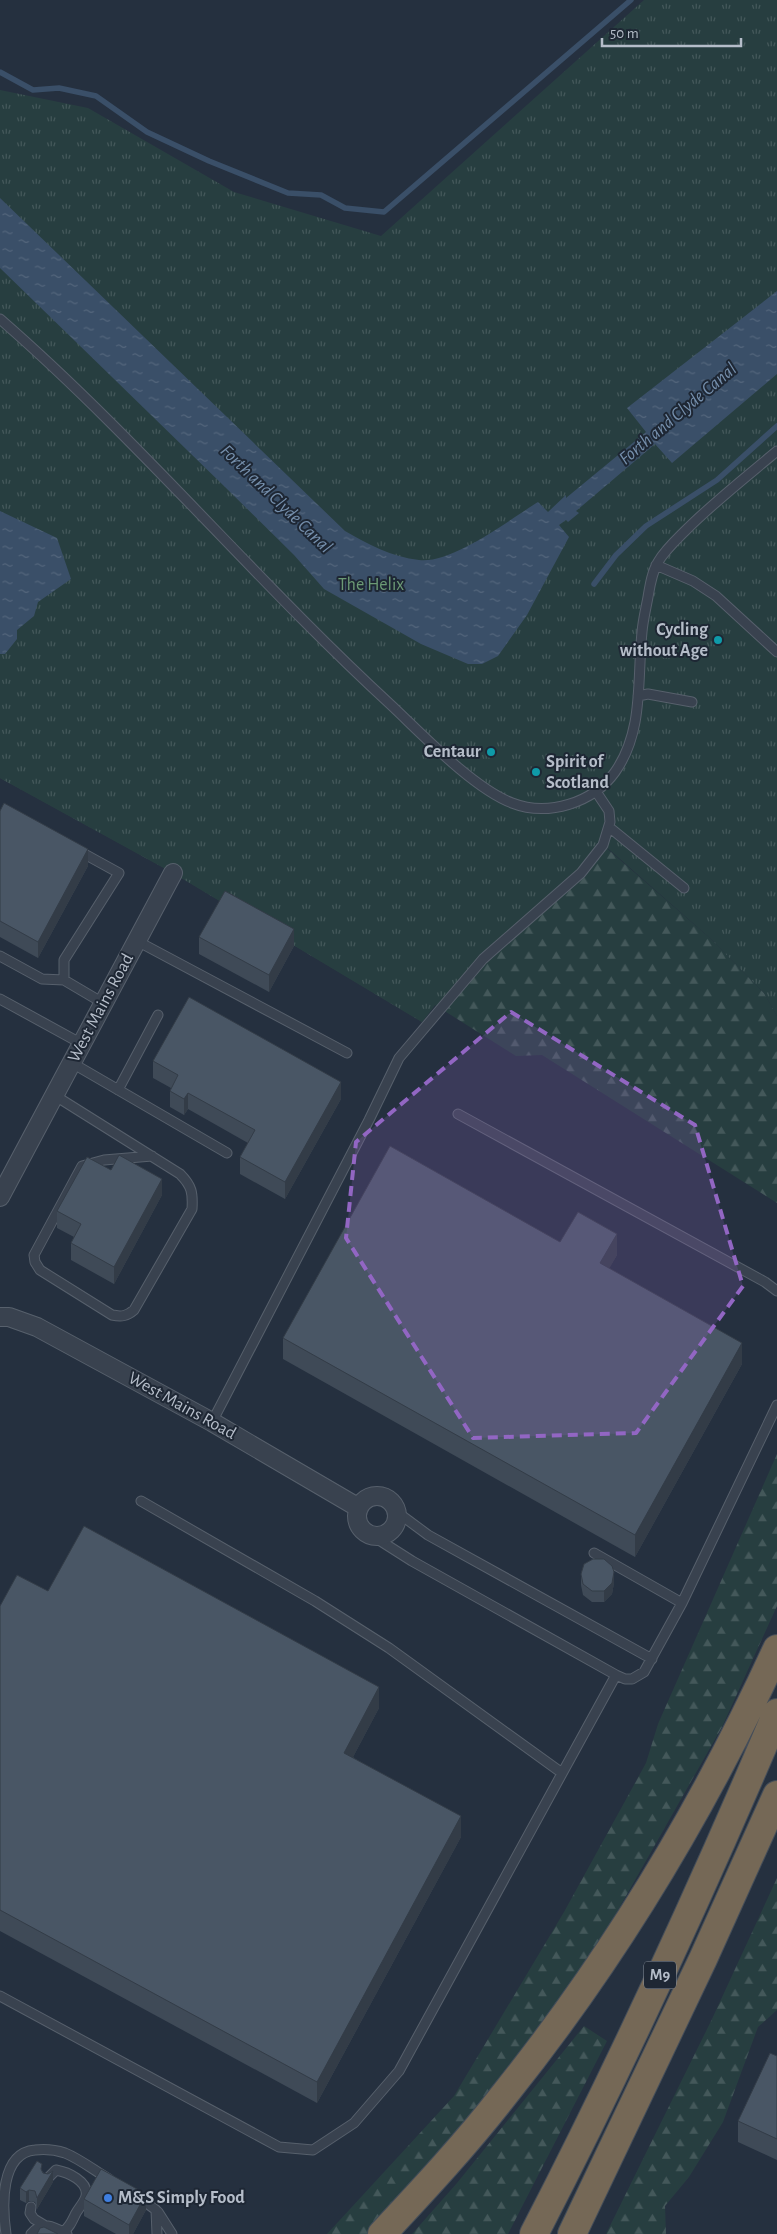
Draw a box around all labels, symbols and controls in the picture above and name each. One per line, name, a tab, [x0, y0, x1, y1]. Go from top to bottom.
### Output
scale bar	[602, 15, 741, 47]
text: 50 m	[610, 26, 639, 41]
water label: Forth and Clyde Canal	[616, 359, 741, 469]
water label: Forth and Clyde Canal	[217, 441, 336, 557]
park label: The Helix	[338, 576, 404, 594]
place label: Cycling without Age	[620, 621, 709, 660]
marker: Cycling without Age	[712, 634, 724, 646]
place label: Centaur	[424, 743, 482, 761]
marker: Centaur	[485, 746, 497, 758]
place label: Spirit of Scotland	[546, 753, 609, 792]
marker: Spirit of Scotland	[530, 766, 542, 778]
street label: West Mains Road	[65, 951, 137, 1065]
street label: West Mains Road	[125, 1369, 239, 1443]
road number: M9	[644, 1962, 676, 1988]
place label: M&S Simply Food	[118, 2189, 245, 2207]
marker: M&S Simply Food	[102, 2192, 114, 2204]

